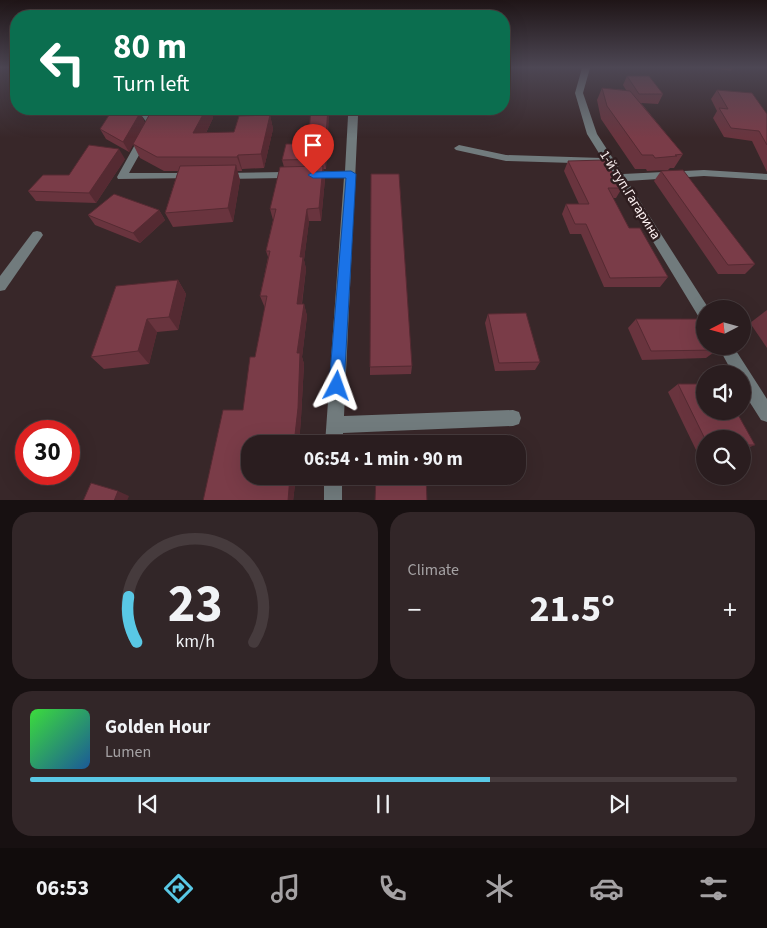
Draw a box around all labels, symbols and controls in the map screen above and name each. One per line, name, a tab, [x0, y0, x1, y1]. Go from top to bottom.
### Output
text: 80 m	[113, 22, 187, 72]
icon: left	[30, 30, 95, 95]
text: Turn left	[113, 68, 189, 100]
pin	[292, 124, 334, 175]
icon: arrive	[299, 131, 327, 159]
street label: 1-й туп.Гагарина	[595, 146, 665, 244]
north arrow	[696, 300, 751, 355]
map controls	[696, 300, 751, 485]
position arrow	[310, 359, 362, 411]
button: sound	[696, 365, 751, 420]
speed limit sign: 30	[15, 420, 80, 485]
button: search	[696, 430, 751, 485]
text: 06:54 · 1 min · 90 m	[304, 446, 463, 473]
text: Climate	[408, 559, 459, 581]
text: 23	[167, 568, 222, 642]
text: 21.5°	[530, 582, 615, 636]
text: −	[408, 590, 421, 630]
text: +	[723, 590, 737, 630]
text: km/h	[175, 629, 215, 654]
text: Golden Hour	[105, 714, 210, 741]
text: Lumen	[105, 741, 151, 763]
icon: previous	[134, 790, 162, 818]
icon: pause	[369, 790, 397, 818]
icon: next	[605, 790, 633, 818]
icon: directions	[161, 871, 196, 906]
icon: music	[268, 871, 303, 906]
icon: phone	[375, 871, 410, 906]
icon: climate	[482, 871, 517, 906]
icon: car	[589, 871, 624, 906]
icon: filters	[696, 871, 731, 906]
text: 06:53	[36, 872, 89, 904]

